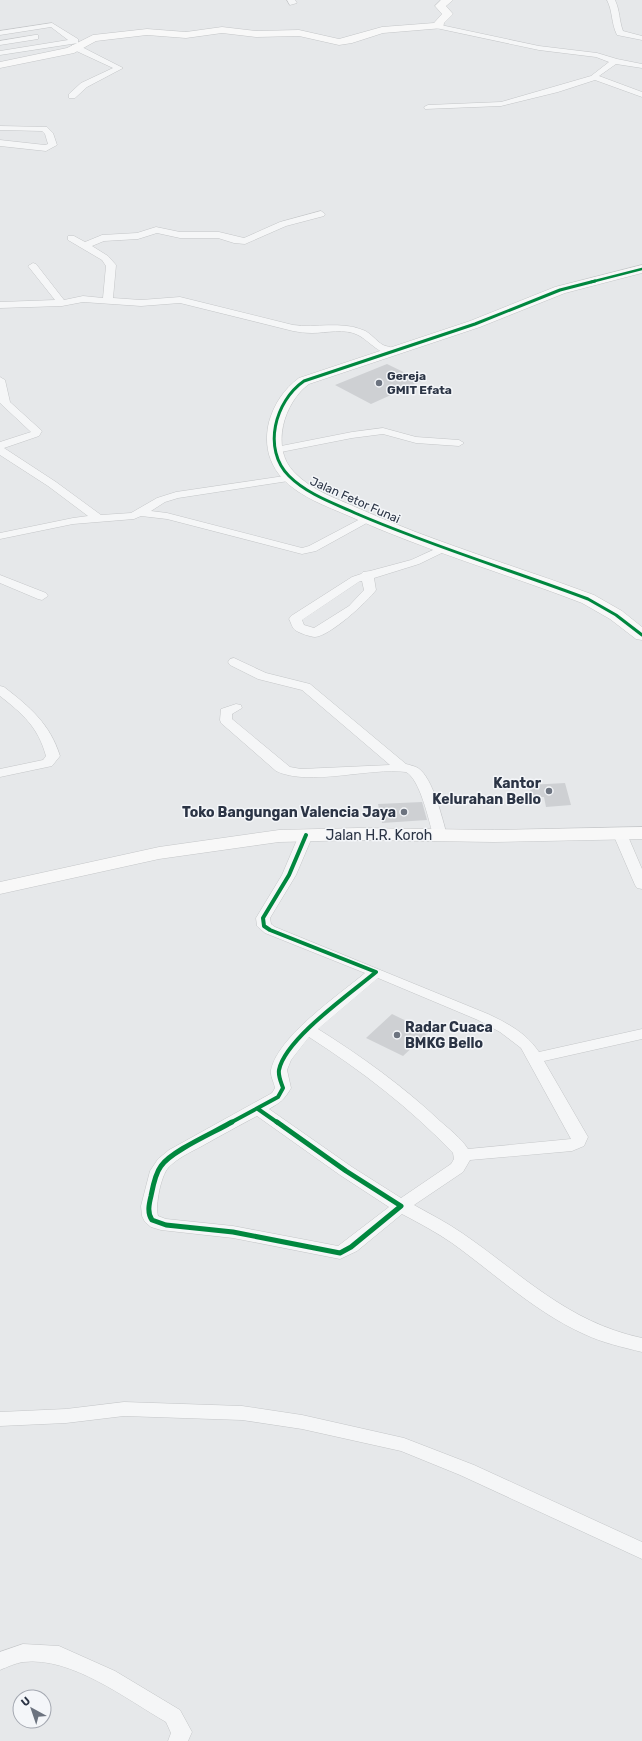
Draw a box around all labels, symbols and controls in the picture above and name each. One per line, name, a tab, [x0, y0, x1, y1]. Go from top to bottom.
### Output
place label: Gereja GMIT Efata	[387, 369, 452, 397]
marker: Gereja GMIT Efata	[374, 378, 384, 388]
street label: Jalan Fetor Funai	[308, 474, 402, 526]
place label: Kantor Kelurahan Bello	[432, 775, 542, 808]
marker: Kantor Kelurahan Bello	[544, 786, 554, 796]
place label: Toko Bangungan Valencia Jaya	[182, 804, 396, 821]
marker: Toko Bangungan Valencia Jaya	[399, 807, 409, 817]
street label: Jalan H.R. Koroh	[326, 827, 432, 844]
place label: Radar Cuaca BMKG Bello	[405, 1019, 493, 1052]
marker: Radar Cuaca BMKG Bello	[392, 1030, 402, 1040]
north arrow	[12, 1689, 52, 1729]
text: U	[19, 1694, 33, 1709]

